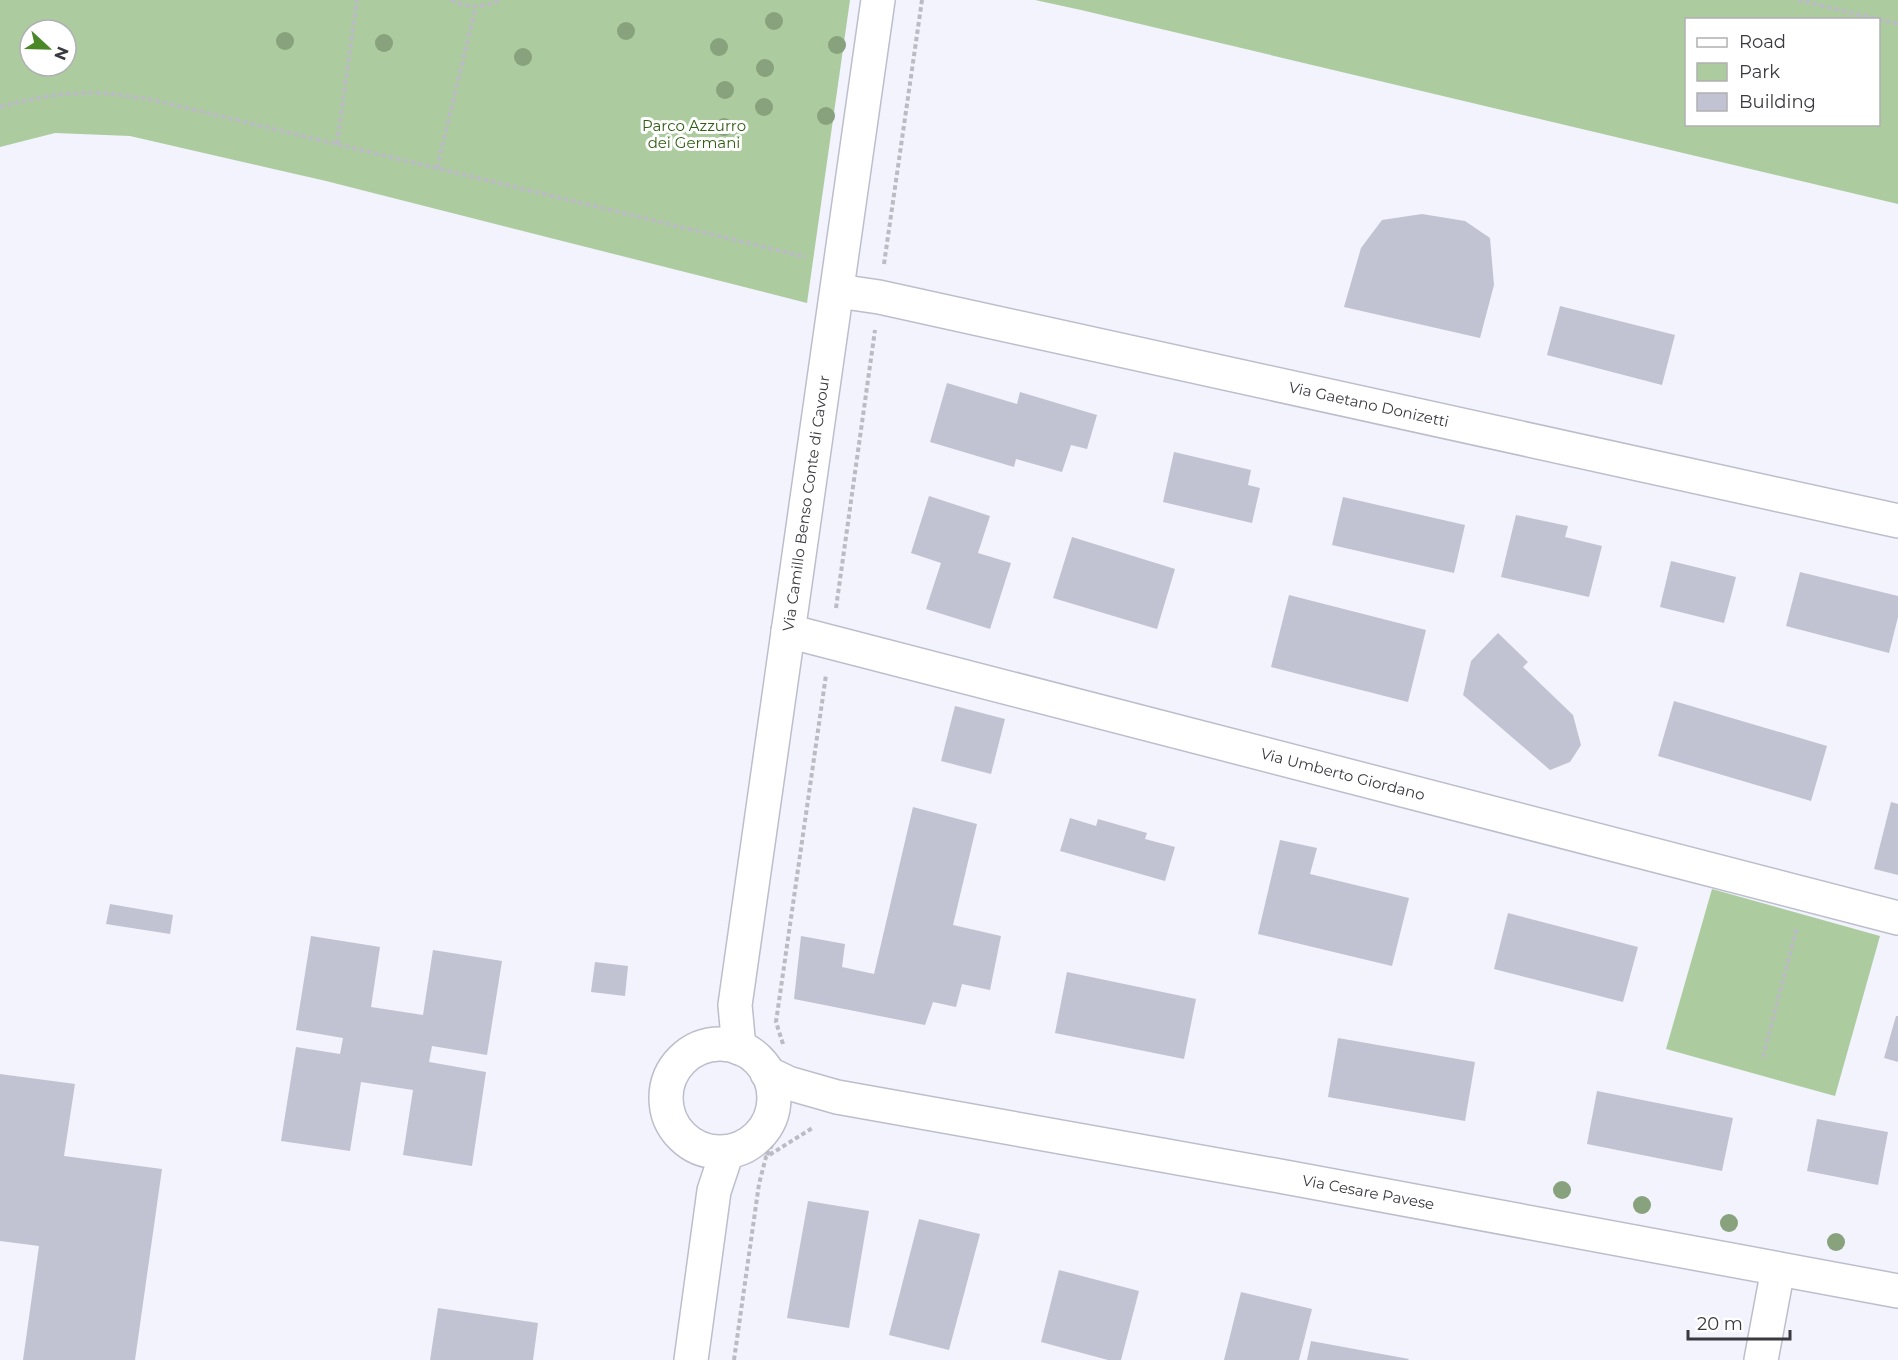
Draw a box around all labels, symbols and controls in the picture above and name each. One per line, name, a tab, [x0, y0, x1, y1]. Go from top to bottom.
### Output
north arrow	[18, 18, 78, 78]
legend	[1685, 18, 1880, 126]
text: Road	[1739, 31, 1786, 53]
text: N	[50, 44, 73, 63]
text: Park	[1739, 61, 1780, 83]
text: Building	[1739, 91, 1816, 113]
park label: Parco Azzurro dei Germani	[642, 116, 746, 152]
street label: Via Camillo Benso Conte di Cavour	[778, 374, 834, 632]
street label: Via Gaetano Donizetti	[1287, 377, 1451, 431]
street label: Via Umberto Giordano	[1259, 744, 1427, 804]
street label: Via Cesare Pavese	[1301, 1170, 1436, 1214]
scale bar	[1688, 1303, 1790, 1341]
text: 20 m	[1697, 1313, 1743, 1335]

